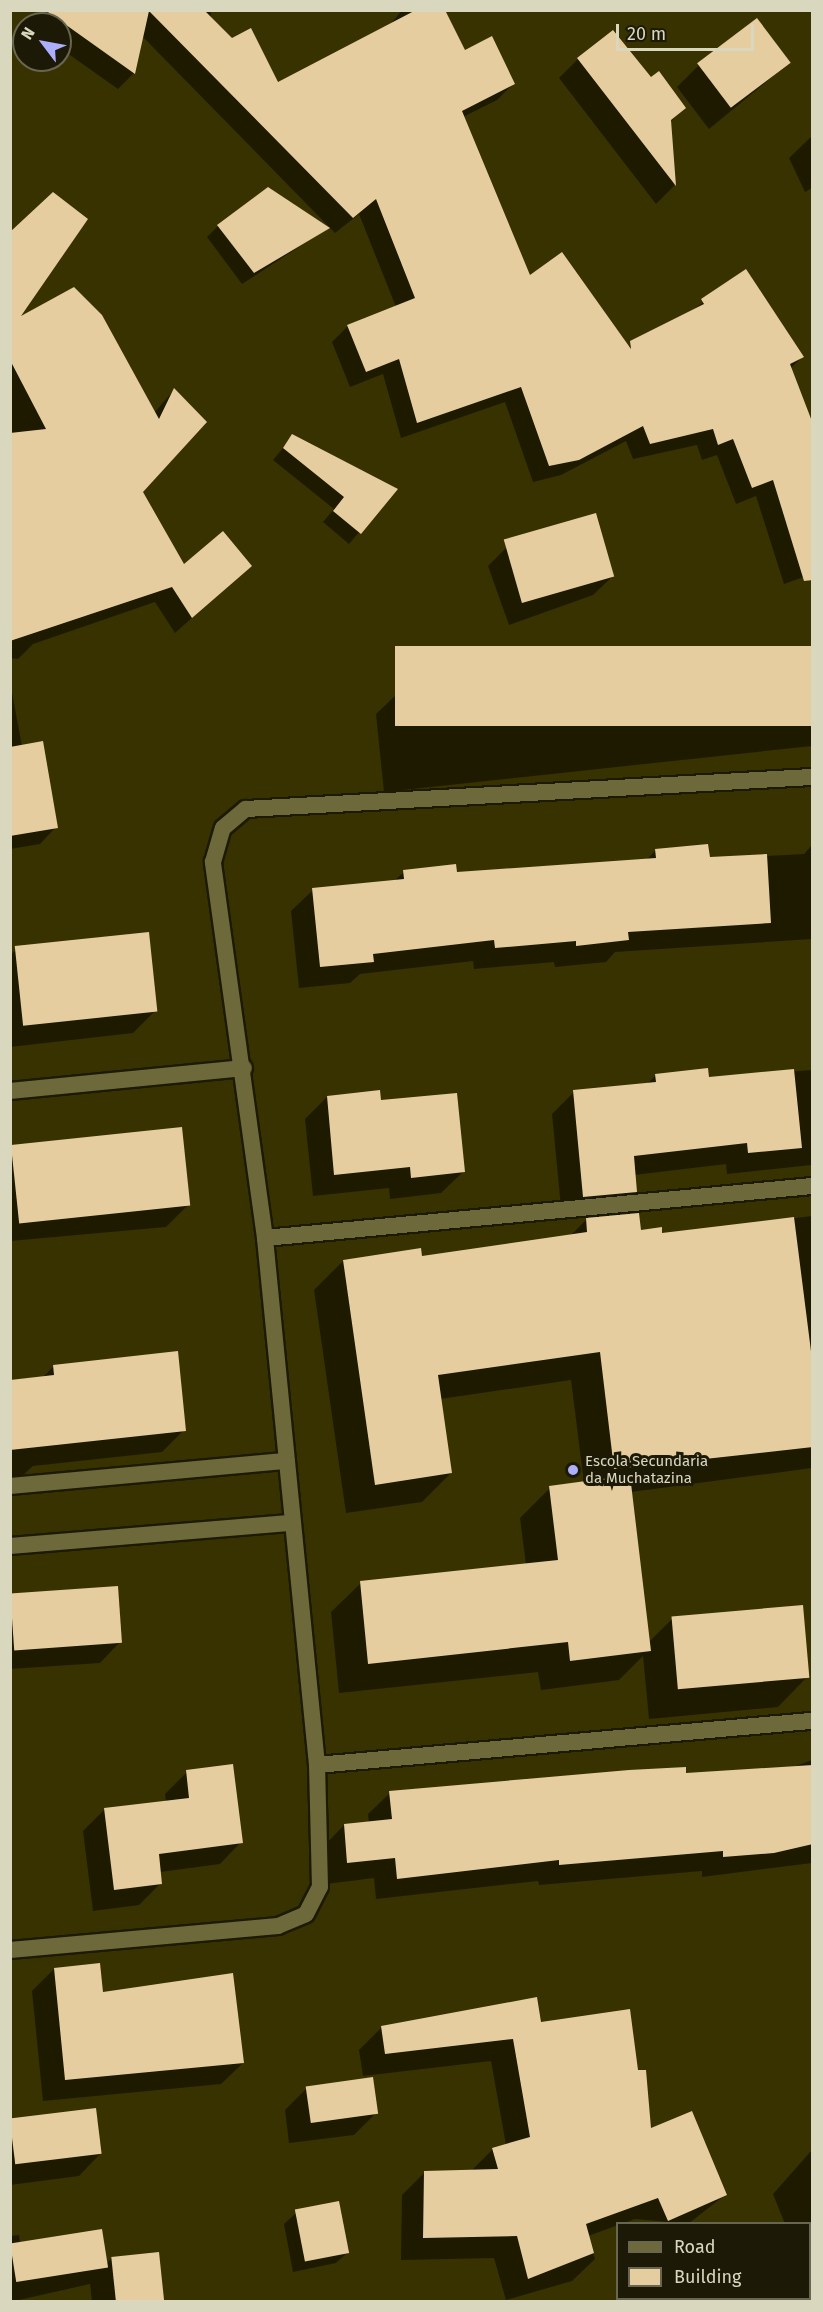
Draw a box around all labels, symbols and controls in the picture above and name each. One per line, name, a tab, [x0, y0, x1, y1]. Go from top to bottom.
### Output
north arrow	[12, 12, 72, 72]
scale bar	[619, 12, 757, 50]
text: 20 m	[627, 23, 666, 45]
text: N	[17, 24, 39, 43]
place label: Escola Secundaria da Muchatazina	[585, 1452, 708, 1487]
marker: Escola Secundaria da Muchatazina	[566, 1463, 580, 1477]
legend	[616, 2222, 811, 2300]
text: Road	[674, 2236, 716, 2258]
text: Building	[674, 2266, 741, 2288]

